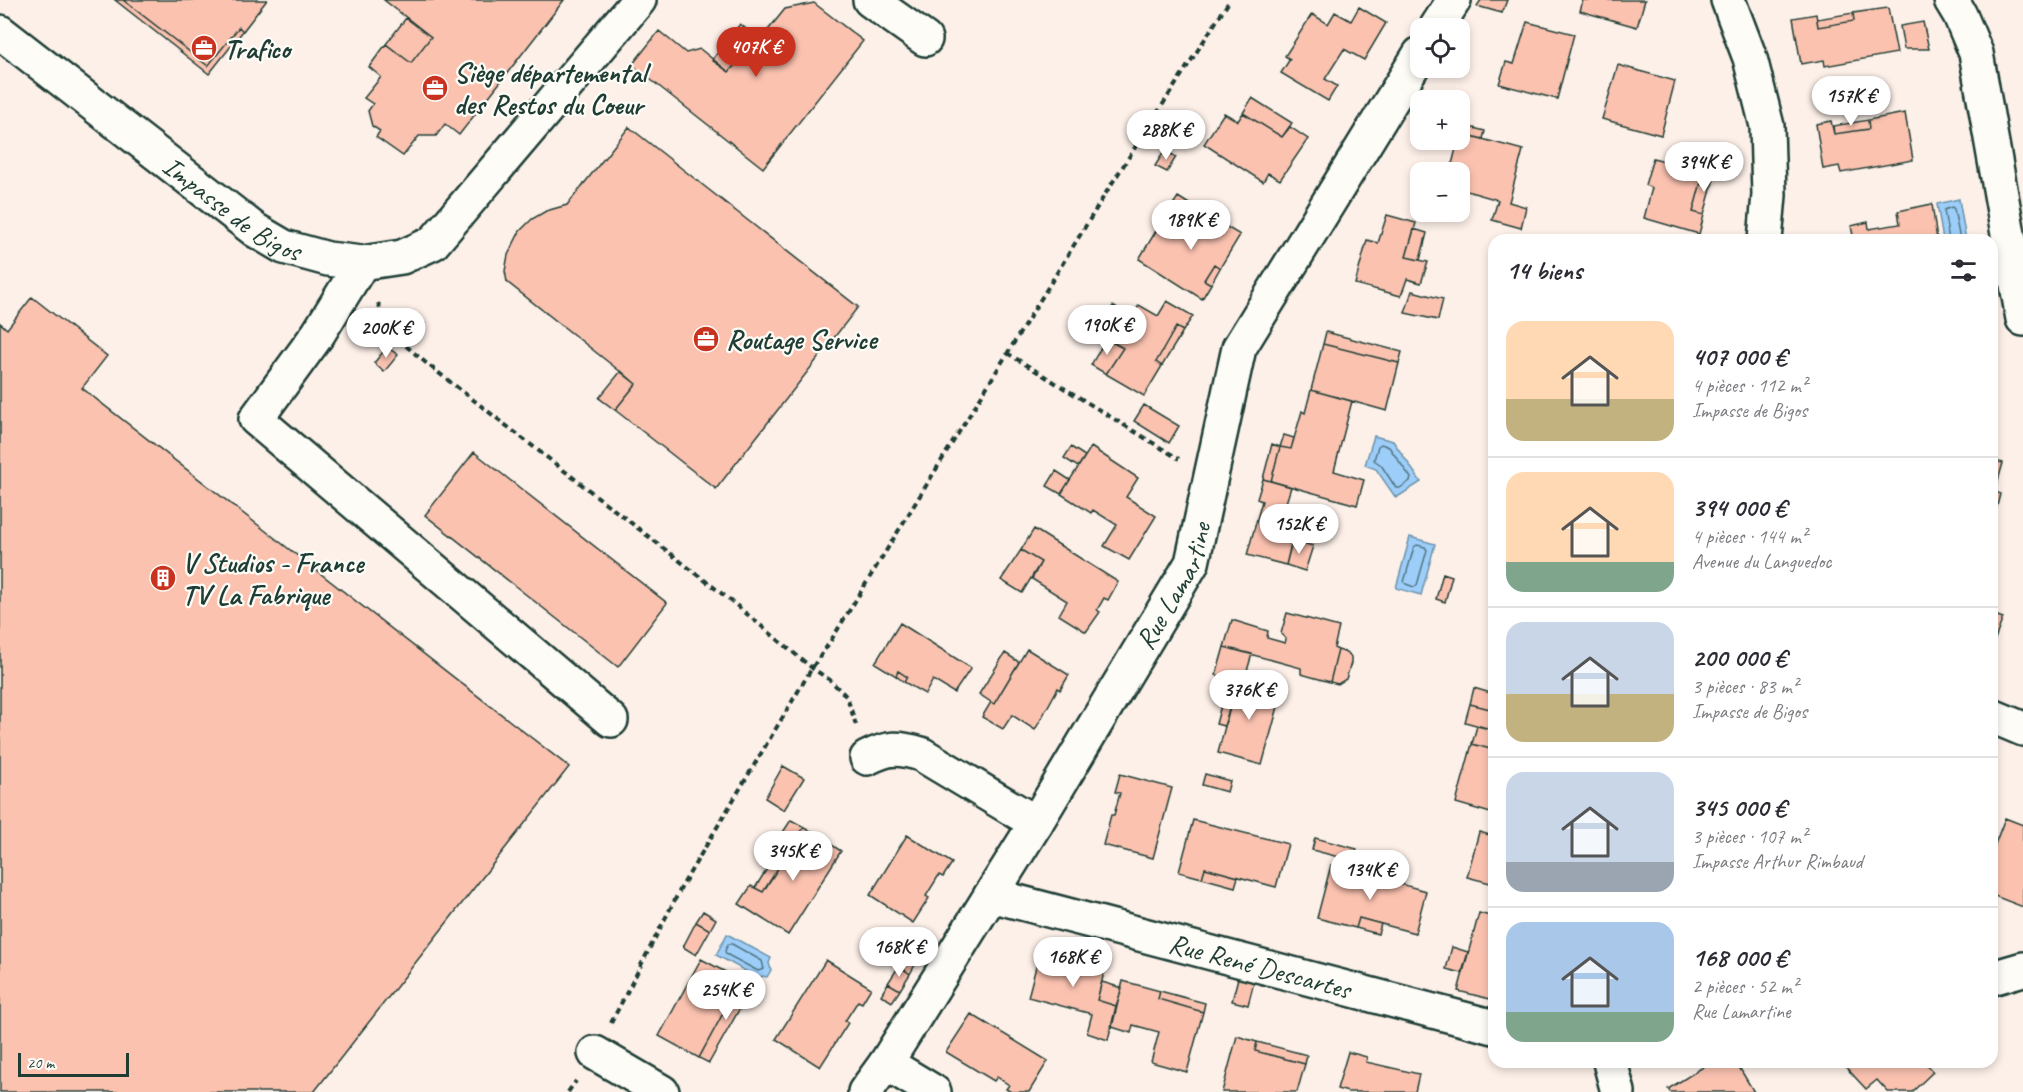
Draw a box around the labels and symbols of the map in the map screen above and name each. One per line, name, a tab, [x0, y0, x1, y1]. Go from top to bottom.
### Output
pin: 407K €	[707, 27, 805, 78]
place label: Trafico	[224, 31, 293, 66]
office icon: Trafico	[189, 33, 219, 63]
place label: Siège départemental des Restos du Coeur	[454, 55, 652, 122]
office icon: Siège départemental des Restos du Coeur	[420, 73, 450, 103]
pin: 157K €	[1802, 76, 1900, 127]
pin: 288K €	[1117, 110, 1215, 161]
pin: 394K €	[1655, 142, 1753, 193]
street label: Impasse de Bigos	[156, 148, 306, 269]
pin: 189K €	[1142, 200, 1240, 251]
pin: 190K €	[1058, 305, 1156, 356]
pin: 200K €	[337, 308, 435, 359]
place label: Routage Service	[726, 322, 879, 357]
office icon: Routage Service	[691, 324, 721, 354]
pin: 152K €	[1250, 504, 1348, 555]
street label: Rue Lamartine	[1127, 517, 1219, 656]
place label: V Studios - France TV La Fabrique	[182, 545, 366, 612]
building icon: V Studios - France TV La Fabrique	[148, 563, 178, 593]
pin: 376K €	[1200, 670, 1298, 721]
pin: 345K €	[744, 831, 842, 882]
pin: 134K €	[1321, 850, 1419, 901]
street label: Rue René Descartes	[1165, 925, 1357, 1007]
pin: 168K €	[850, 927, 948, 978]
pin: 168K €	[1024, 937, 1122, 988]
pin: 254K €	[677, 970, 775, 1021]
scale bar	[18, 1050, 129, 1078]

